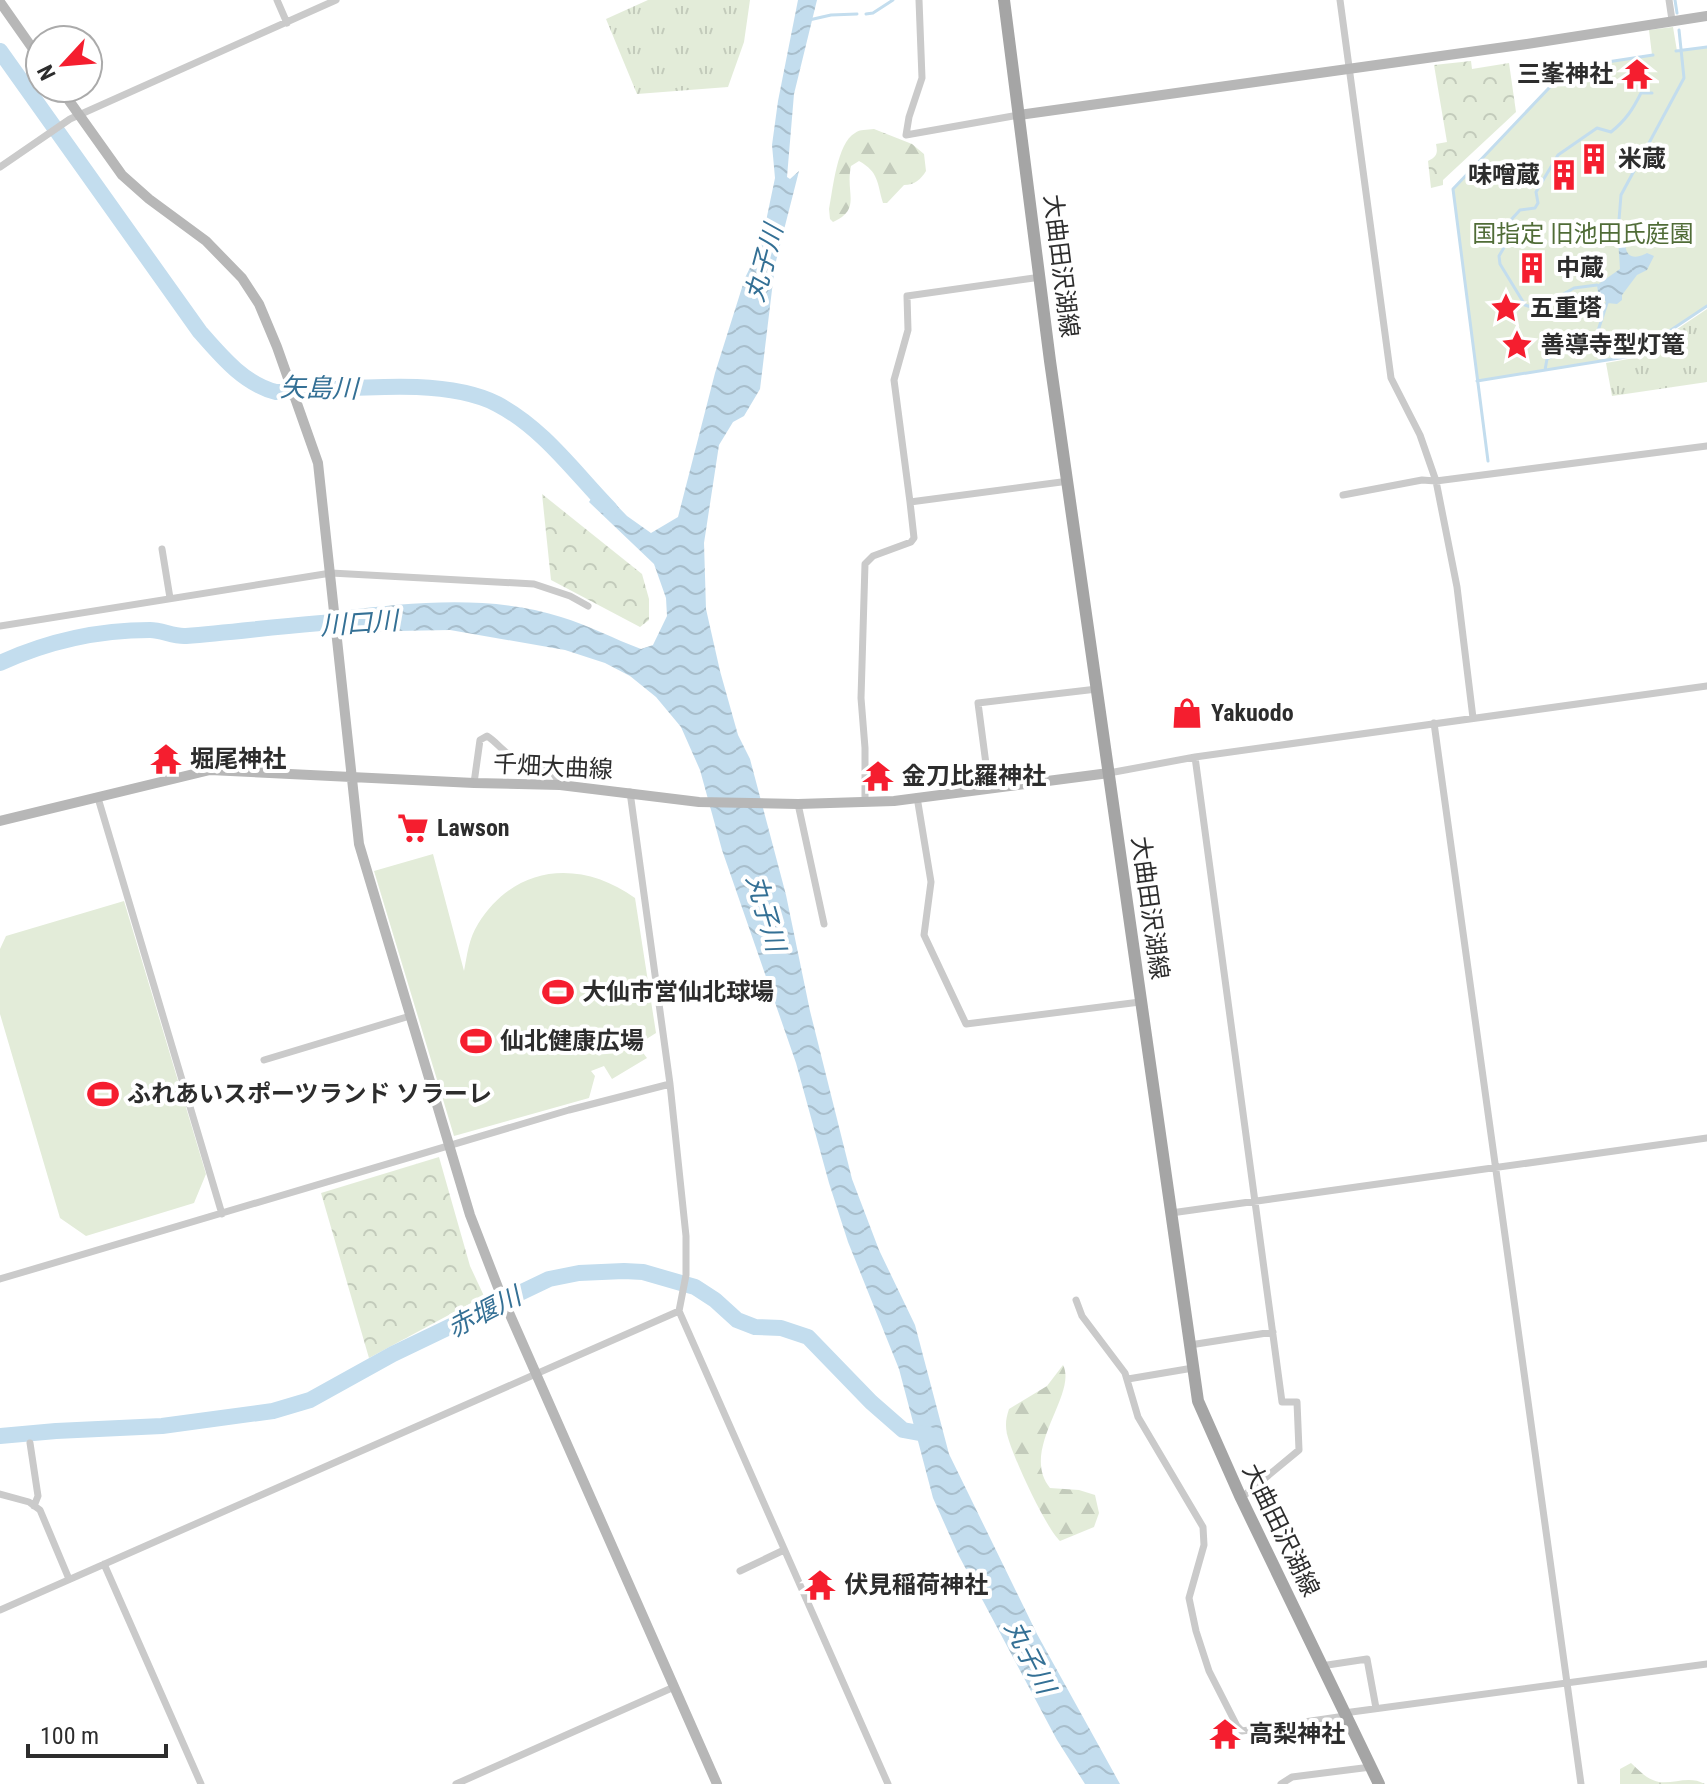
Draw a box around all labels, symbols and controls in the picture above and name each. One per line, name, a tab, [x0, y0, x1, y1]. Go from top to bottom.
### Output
north arrow	[24, 24, 104, 104]
temple icon: 三峯神社	[1620, 57, 1654, 91]
place label: 三峯神社	[1517, 60, 1613, 88]
text: N	[32, 61, 61, 84]
building icon: 米蔵	[1577, 142, 1611, 176]
place label: 米蔵	[1618, 145, 1666, 173]
building icon: 味噌蔵	[1547, 158, 1581, 192]
place label: 味噌蔵	[1468, 161, 1540, 189]
street label: 大曲田沢湖線	[1038, 193, 1084, 339]
water label: 丸子川	[739, 219, 789, 305]
park label: 国指定 旧池田氏庭園	[1472, 220, 1694, 248]
building icon: 中蔵	[1515, 251, 1549, 285]
place label: 中蔵	[1556, 254, 1604, 282]
place icon: 五重塔	[1489, 291, 1523, 325]
place label: 五重塔	[1530, 294, 1602, 322]
place icon: 善導寺型灯篭	[1500, 328, 1534, 362]
place label: 善導寺型灯篭	[1541, 331, 1685, 359]
water label: 矢島川	[280, 372, 361, 404]
water label: 川口川	[319, 605, 402, 641]
shop icon: Yakuodo	[1170, 696, 1204, 730]
place label: Yakuodo	[1211, 699, 1294, 727]
temple icon: 堀尾神社	[149, 742, 183, 776]
place label: 堀尾神社	[190, 745, 286, 773]
street label: 千畑大曲線	[492, 750, 614, 784]
temple icon: 金刀比羅神社	[861, 759, 895, 793]
place label: 金刀比羅神社	[902, 762, 1046, 790]
supermarket icon: Lawson	[396, 811, 430, 845]
place label: Lawson	[437, 814, 510, 842]
street label: 大曲田沢湖線	[1126, 835, 1174, 981]
water label: 丸子川	[741, 871, 792, 958]
sports icon: 大仙市営仙北球場	[541, 975, 575, 1009]
place label: 大仙市営仙北球場	[582, 978, 774, 1006]
sports icon: 仙北健康広場	[459, 1024, 493, 1058]
place label: 仙北健康広場	[500, 1027, 644, 1055]
sports icon: ふれあいスポーツランド ソラーレ	[86, 1077, 120, 1111]
place label: ふれあいスポーツランド ソラーレ	[127, 1080, 492, 1108]
water label: 赤堰川	[442, 1280, 528, 1343]
street label: 大曲田沢湖線	[1237, 1459, 1325, 1601]
temple icon: 伏見稲荷神社	[803, 1568, 837, 1602]
place label: 伏見稲荷神社	[844, 1571, 988, 1599]
water label: 丸子川	[999, 1615, 1062, 1701]
scale bar	[28, 1708, 166, 1758]
temple icon: 高梨神社	[1208, 1717, 1242, 1751]
place label: 高梨神社	[1249, 1720, 1345, 1748]
text: 100 m	[40, 1722, 99, 1750]

